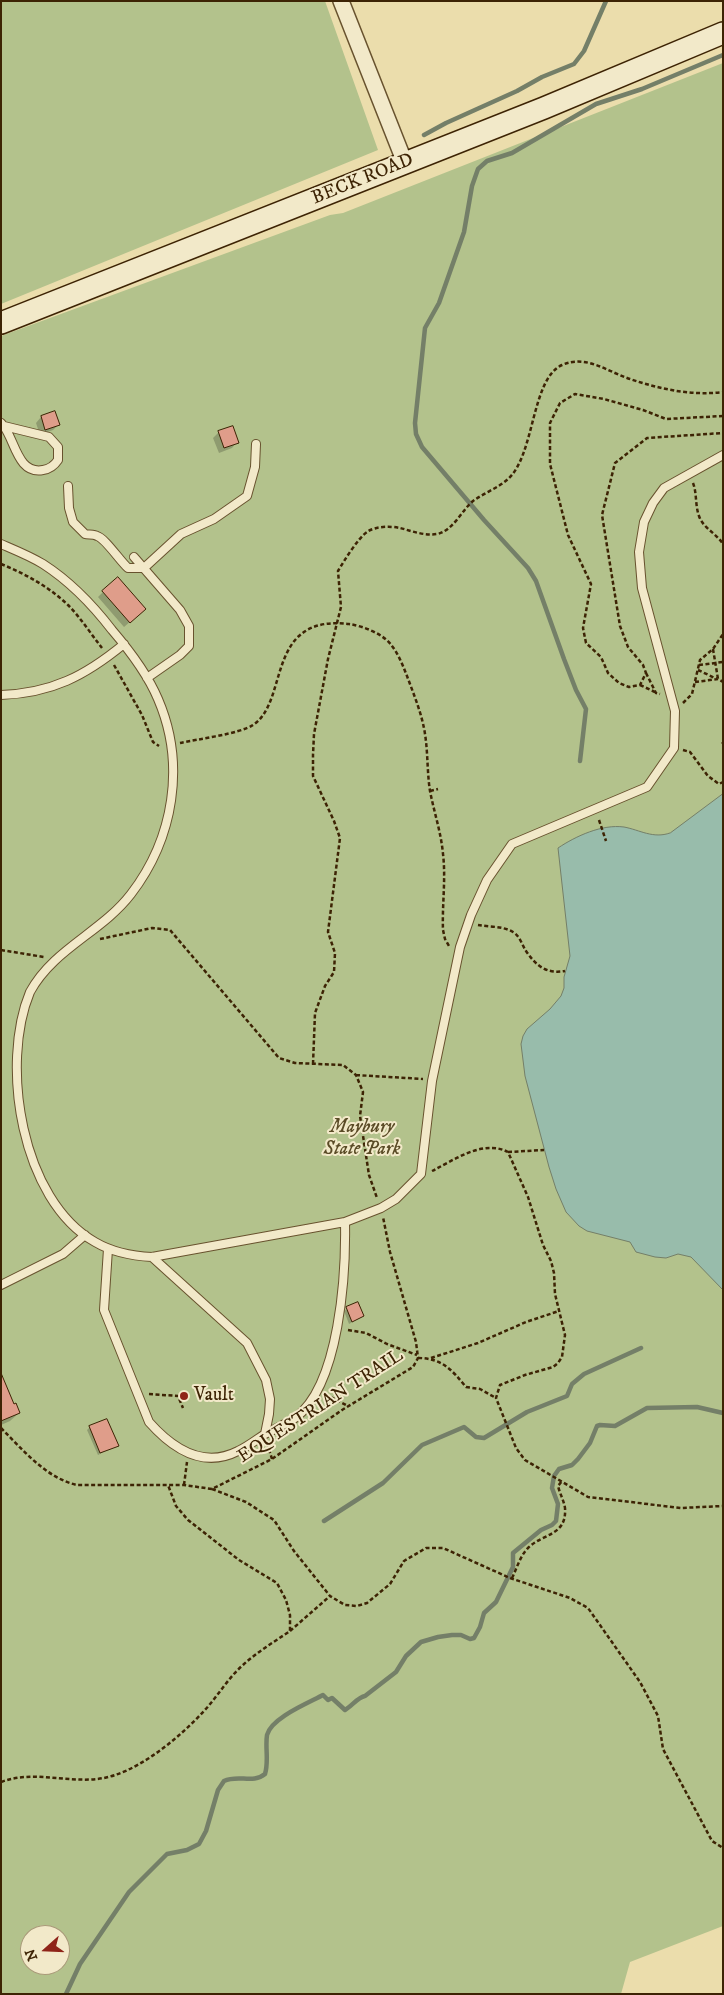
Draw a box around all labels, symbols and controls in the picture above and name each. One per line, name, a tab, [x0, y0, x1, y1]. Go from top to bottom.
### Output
street label: BECK ROAD	[309, 149, 417, 211]
park label: Maybury State Park	[324, 1117, 400, 1161]
street label: EQUESTRIAN TRAIL	[234, 1345, 408, 1469]
place label: Vault	[194, 1385, 234, 1407]
marker: Vault	[178, 1390, 190, 1402]
north arrow	[20, 1925, 70, 1975]
text: N	[21, 1946, 42, 1963]

